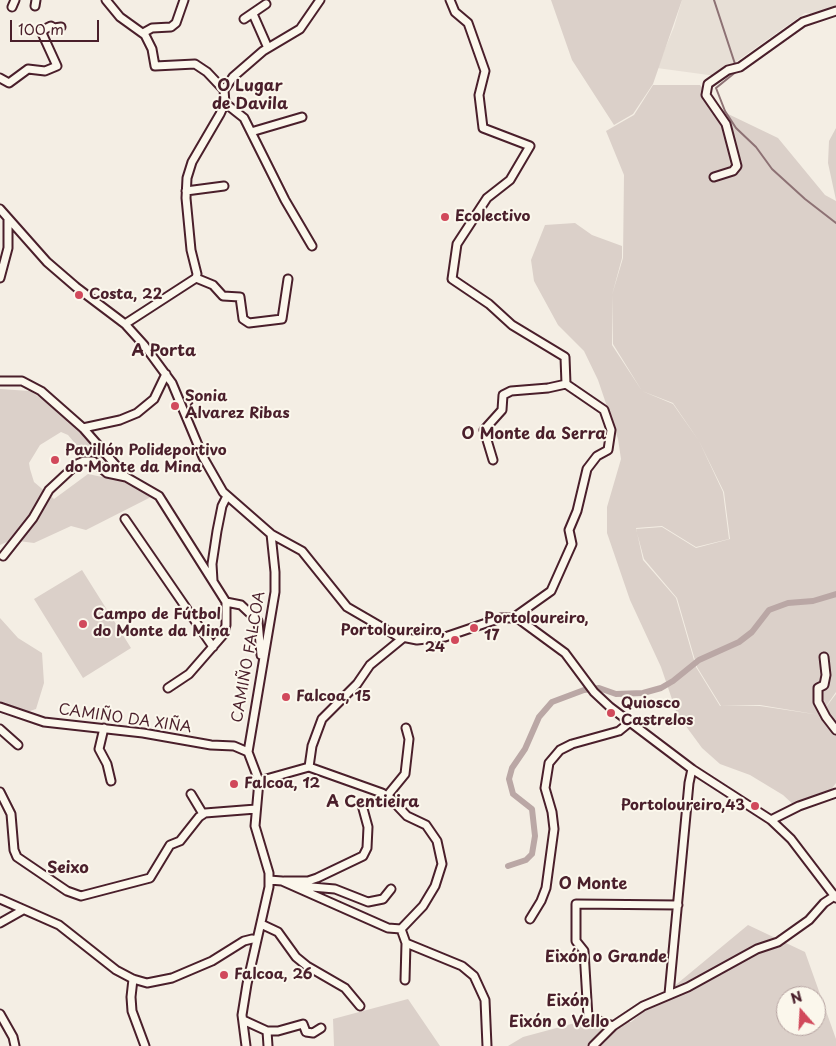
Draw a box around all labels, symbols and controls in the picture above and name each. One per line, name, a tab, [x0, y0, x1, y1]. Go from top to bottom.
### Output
scale bar	[12, 10, 101, 42]
text: 100 m	[18, 17, 64, 40]
district label: O Lugar de Davila	[212, 77, 288, 115]
place label: Ecolectivo	[455, 208, 530, 226]
marker: Ecolectivo	[439, 211, 451, 223]
place label: Costa, 22	[89, 286, 162, 304]
marker: Costa, 22	[73, 289, 85, 301]
district label: A Porta	[132, 342, 196, 362]
place label: Sonia Álvarez Ribas	[185, 388, 290, 423]
marker: Sonia Álvarez Ribas	[169, 400, 181, 412]
district label: O Monte da Serra	[462, 425, 606, 445]
place label: Pavillón Polideportivo do Monte da Mina	[65, 442, 227, 477]
marker: Pavillón Polideportivo do Monte da Mina	[49, 454, 61, 466]
street label: CAMIÑO FALCOA	[229, 590, 269, 724]
place label: Campo de Fútbol do Monte da Mina	[93, 606, 230, 641]
place label: Portoloureiro, 17	[484, 610, 589, 645]
marker: Campo de Fútbol do Monte da Mina	[77, 618, 89, 630]
place label: Portoloureiro, 24	[340, 622, 445, 657]
marker: Portoloureiro, 17	[468, 622, 480, 634]
marker: Portoloureiro, 24	[449, 634, 461, 646]
place label: Falcoa, 15	[296, 688, 371, 706]
marker: Falcoa, 15	[280, 691, 292, 703]
place label: Quiosco Castrelos	[621, 695, 693, 730]
street label: CAMIÑO DA XIÑA	[57, 701, 193, 737]
marker: Quiosco Castrelos	[605, 707, 617, 719]
place label: Falcoa, 12	[244, 775, 320, 793]
marker: Falcoa, 12	[228, 778, 240, 790]
district label: A Centieira	[326, 793, 420, 813]
place label: Portoloureiro,43	[621, 797, 745, 815]
marker: Portoloureiro,43	[749, 800, 761, 812]
district label: Seixo	[47, 859, 89, 879]
district label: O Monte	[559, 875, 627, 895]
district label: Eixón o Grande	[545, 948, 667, 968]
place label: Falcoa, 26	[234, 966, 313, 984]
marker: Falcoa, 26	[218, 969, 230, 981]
north arrow	[776, 986, 826, 1036]
text: N	[788, 986, 805, 1009]
district label: Eixón	[547, 992, 589, 1012]
district label: Eixón o Vello	[509, 1013, 609, 1033]

